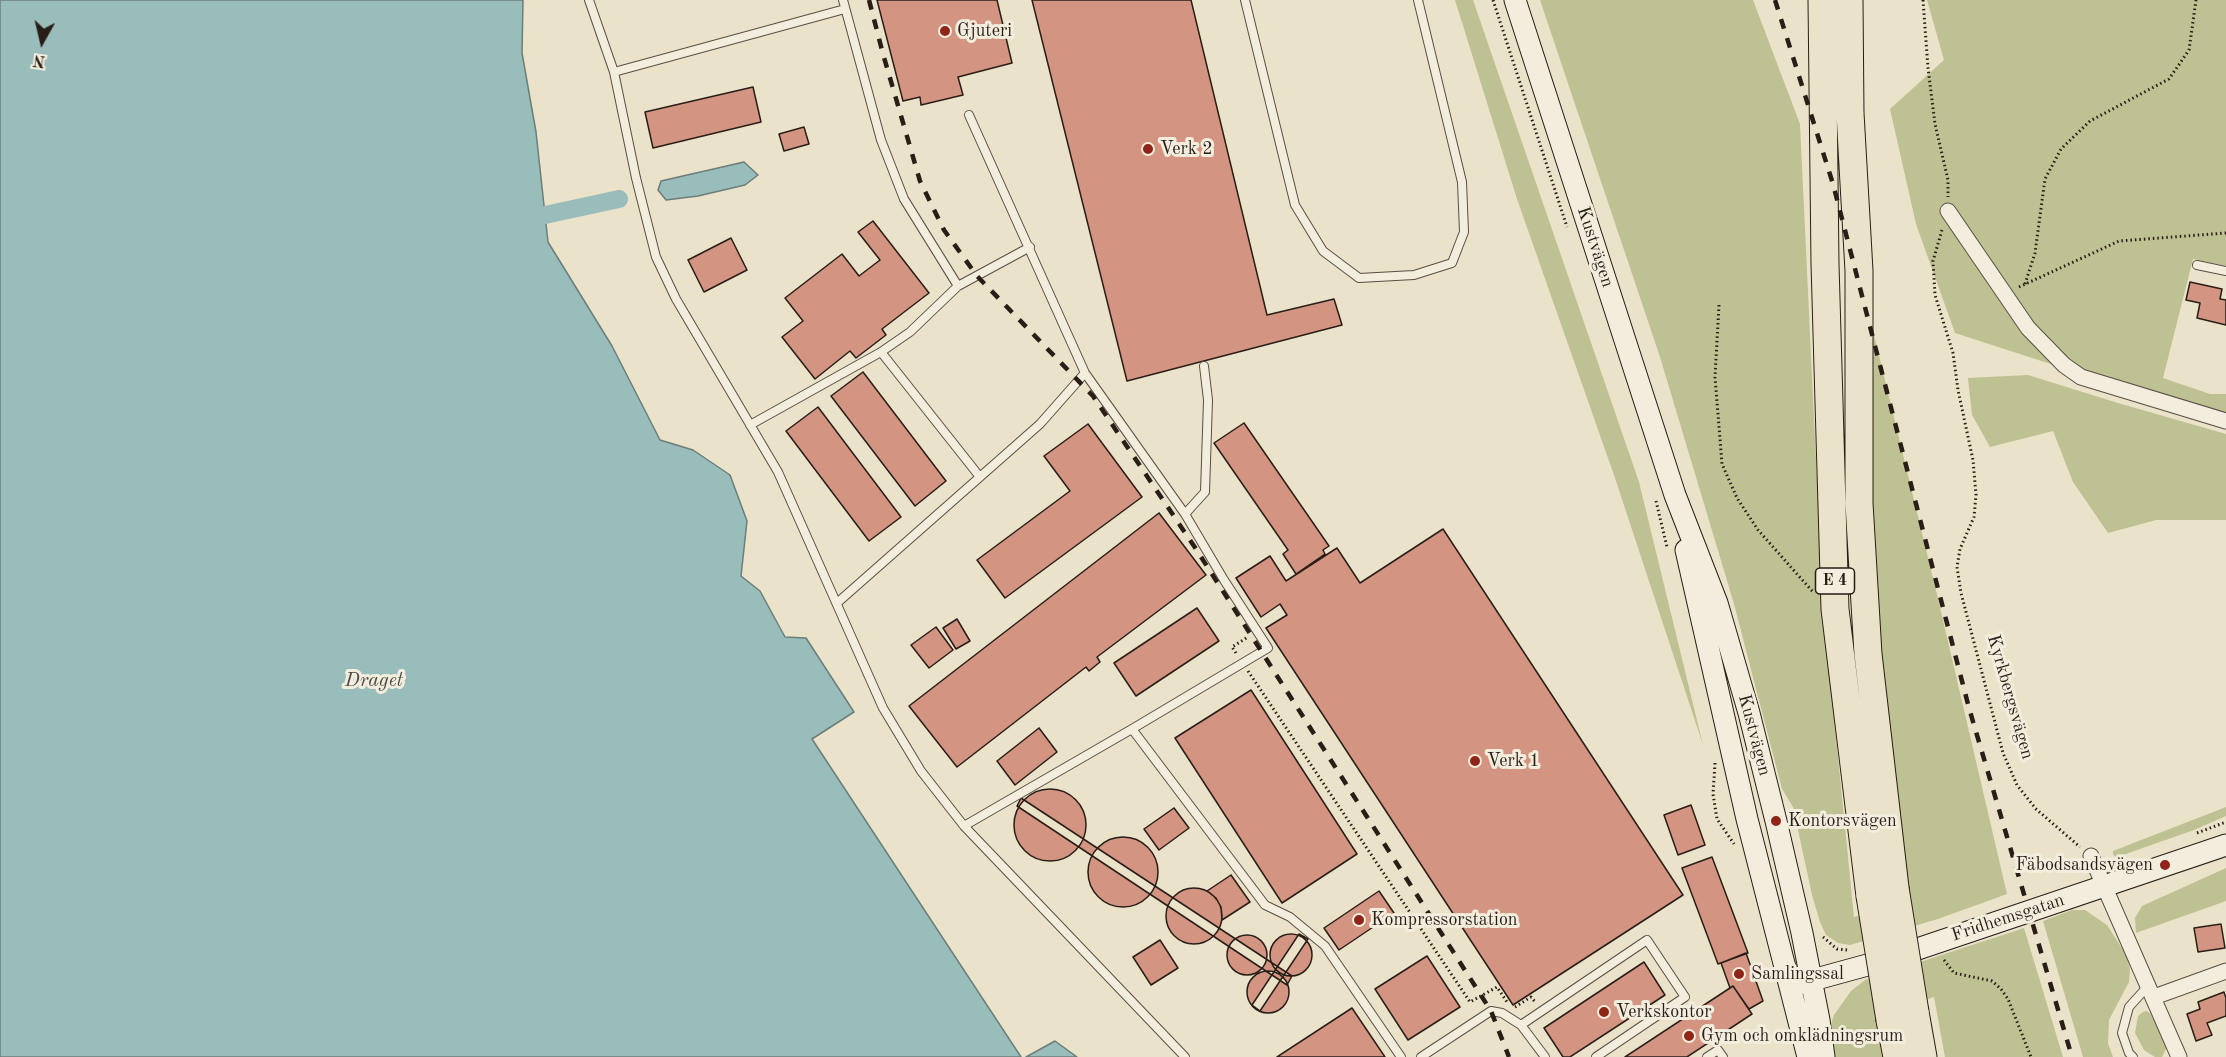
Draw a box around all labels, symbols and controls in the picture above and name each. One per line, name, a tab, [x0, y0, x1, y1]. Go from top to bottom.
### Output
north arrow	[12, 12, 72, 72]
place label: Gjuteri	[957, 20, 1012, 42]
marker: Gjuteri	[938, 24, 952, 38]
text: N	[32, 51, 47, 69]
place label: Verk 2	[1160, 138, 1213, 160]
marker: Verk 2	[1141, 142, 1155, 156]
street label: Kustvägen	[1572, 204, 1618, 290]
road number: E 4	[1816, 568, 1854, 594]
street label: Kyrkbergsvägen	[1982, 632, 2038, 762]
water label: Draget	[345, 669, 403, 693]
street label: Kustvägen	[1733, 692, 1775, 778]
place label: Verk 1	[1487, 750, 1540, 772]
marker: Verk 1	[1468, 754, 1482, 768]
place label: Kontorsvägen	[1788, 810, 1897, 832]
marker: Kontorsvägen	[1769, 814, 1783, 828]
place label: Fäbodsandsvägen	[2015, 854, 2153, 876]
marker: Fäbodsandsvägen	[2158, 858, 2172, 872]
street label: Fridhemsgatan	[1949, 890, 2067, 946]
place label: Kompressorstation	[1371, 909, 1518, 931]
marker: Kompressorstation	[1352, 913, 1366, 927]
place label: Samlingssal	[1751, 963, 1844, 985]
marker: Samlingssal	[1732, 967, 1746, 981]
place label: Verkskontor	[1616, 1001, 1712, 1023]
marker: Verkskontor	[1597, 1005, 1611, 1019]
place label: Gym och omklädningsrum	[1701, 1025, 1903, 1047]
marker: Gym och omklädningsrum	[1682, 1029, 1696, 1043]

